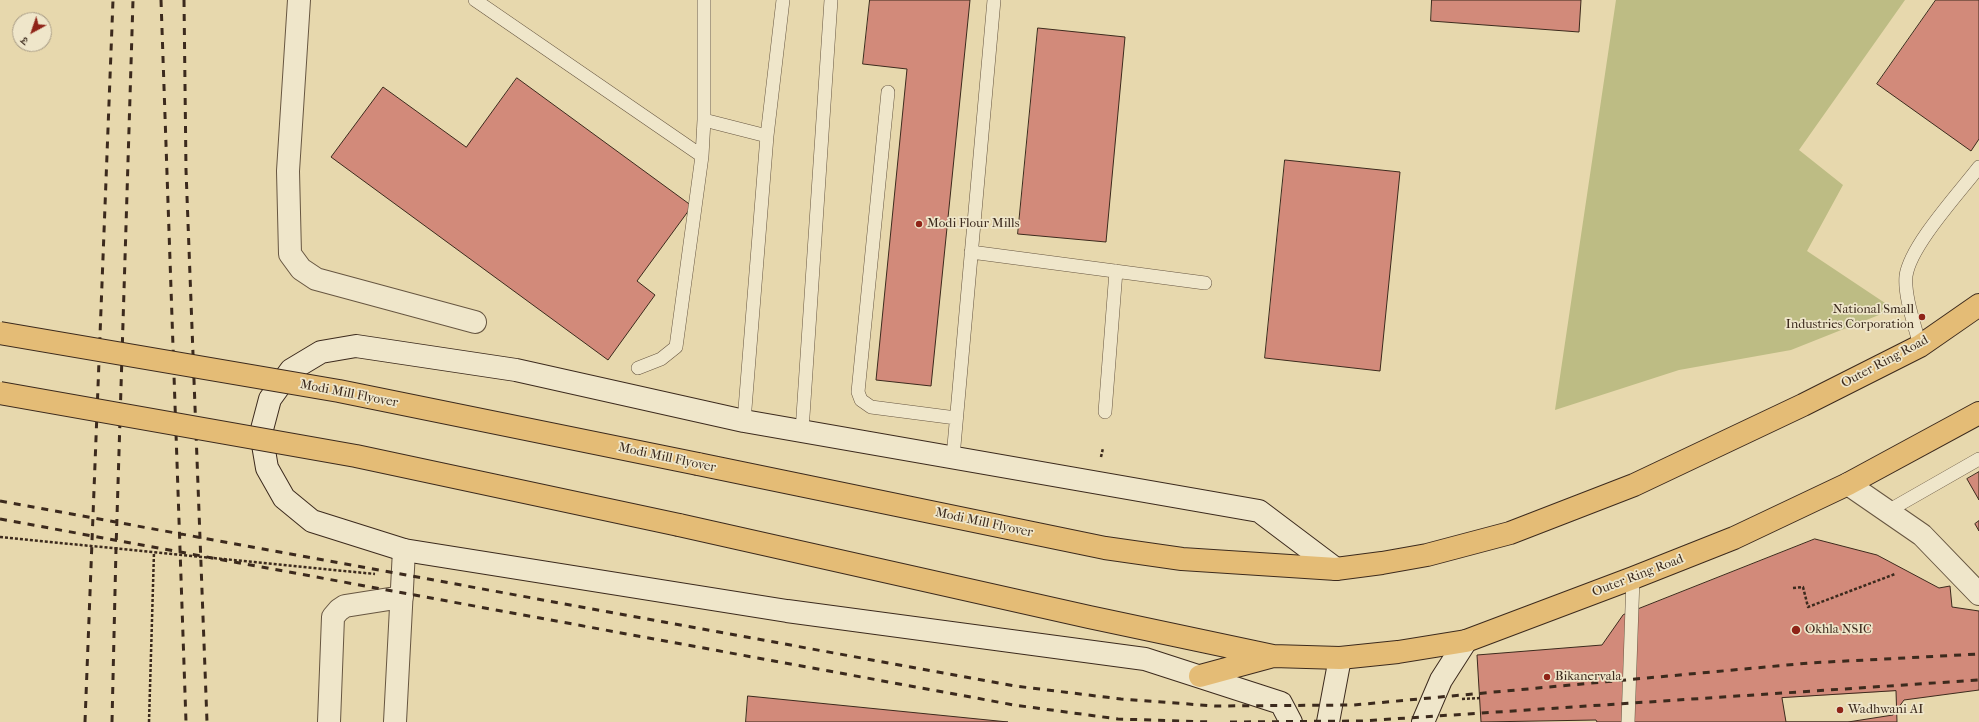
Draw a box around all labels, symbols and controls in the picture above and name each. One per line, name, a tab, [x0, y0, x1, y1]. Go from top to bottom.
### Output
north arrow	[12, 12, 52, 52]
text: उ	[18, 34, 31, 48]
place label: Modi Flour Mills	[927, 216, 1019, 232]
marker: Modi Flour Mills	[914, 219, 924, 229]
place label: National Small Industries Corporation	[1786, 302, 1914, 333]
marker: National Small Industries Corporation	[1917, 312, 1927, 322]
street label: Outer Ring Road	[1839, 332, 1931, 392]
street label: Modi Mill Flyover	[299, 377, 399, 411]
street label: Modi Mill Flyover	[617, 440, 717, 476]
street label: Modi Mill Flyover	[934, 505, 1034, 541]
street label: Outer Ring Road	[1590, 551, 1686, 601]
place label: Okhla NSIC	[1805, 622, 1872, 638]
marker: Okhla NSIC	[1790, 624, 1802, 636]
place label: Bikanervala	[1555, 669, 1621, 685]
marker: Bikanervala	[1542, 672, 1552, 682]
place label: Wadhwani AI	[1848, 702, 1923, 718]
marker: Wadhwani AI	[1835, 705, 1845, 715]

